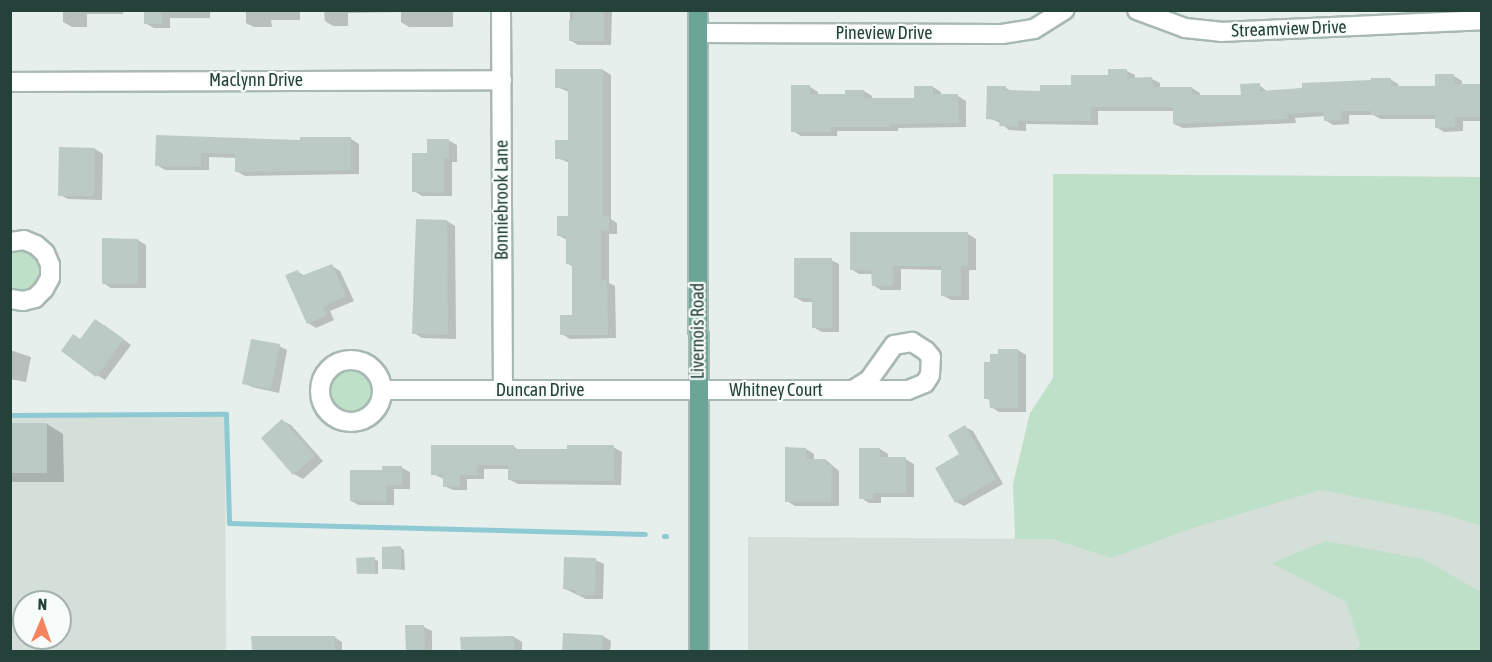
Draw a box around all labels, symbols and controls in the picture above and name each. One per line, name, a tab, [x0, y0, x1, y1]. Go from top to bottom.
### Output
street label: Streamview Drive	[1231, 16, 1347, 42]
street label: Pineview Drive	[835, 22, 933, 44]
street label: Maclynn Drive	[209, 69, 303, 91]
street label: Bonniebrook Lane	[491, 140, 513, 260]
street label: Livernois Road	[687, 283, 709, 379]
street label: Duncan Drive	[496, 379, 584, 401]
street label: Whitney Court	[729, 379, 823, 401]
north arrow	[12, 590, 72, 650]
text: N	[38, 595, 48, 613]

